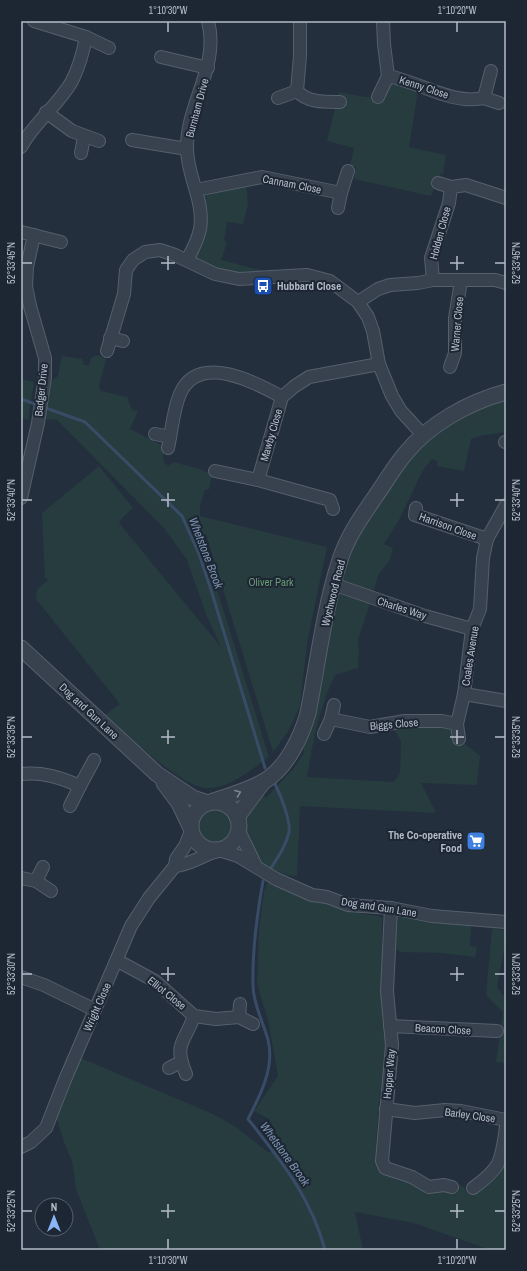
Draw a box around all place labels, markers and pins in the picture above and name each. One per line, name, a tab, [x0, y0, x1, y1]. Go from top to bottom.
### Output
bus stop icon: Hubbard Close	[252, 275, 274, 297]
place label: Hubbard Close	[277, 279, 341, 293]
place label: The Co-operative Food	[388, 828, 462, 855]
supermarket icon: The Co-operative Food	[465, 830, 487, 852]

